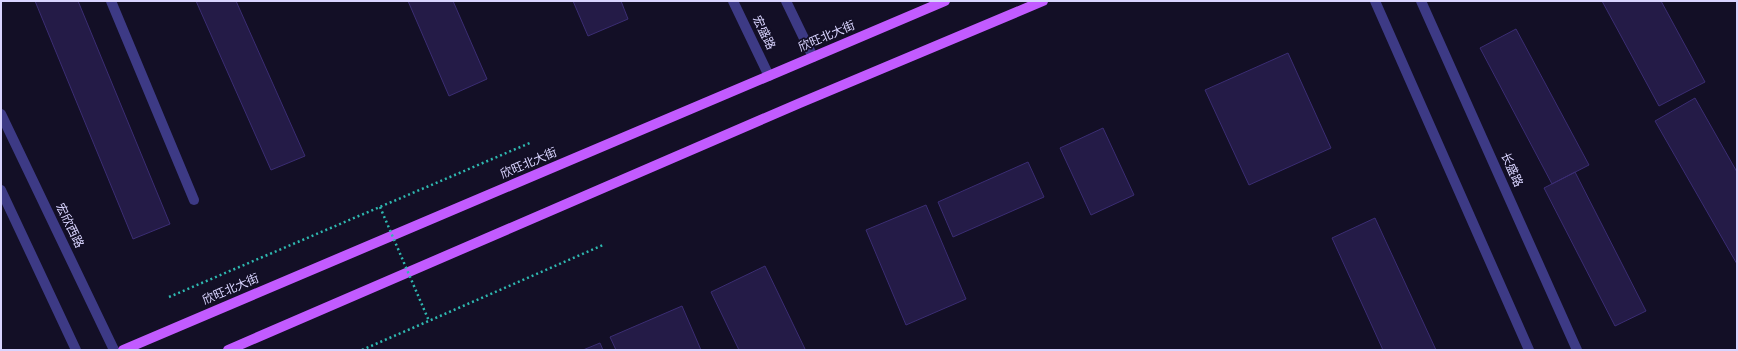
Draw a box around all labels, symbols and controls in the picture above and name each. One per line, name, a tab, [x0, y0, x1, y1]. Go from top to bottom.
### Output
street label: 宏盛路	[748, 13, 778, 53]
street label: 欣旺北大街	[796, 18, 858, 56]
street label: 欣旺北大街	[498, 145, 560, 183]
street label: 长盛路	[1496, 150, 1526, 190]
street label: 宏欣西路	[51, 201, 87, 251]
street label: 欣旺北大街	[200, 271, 262, 309]

